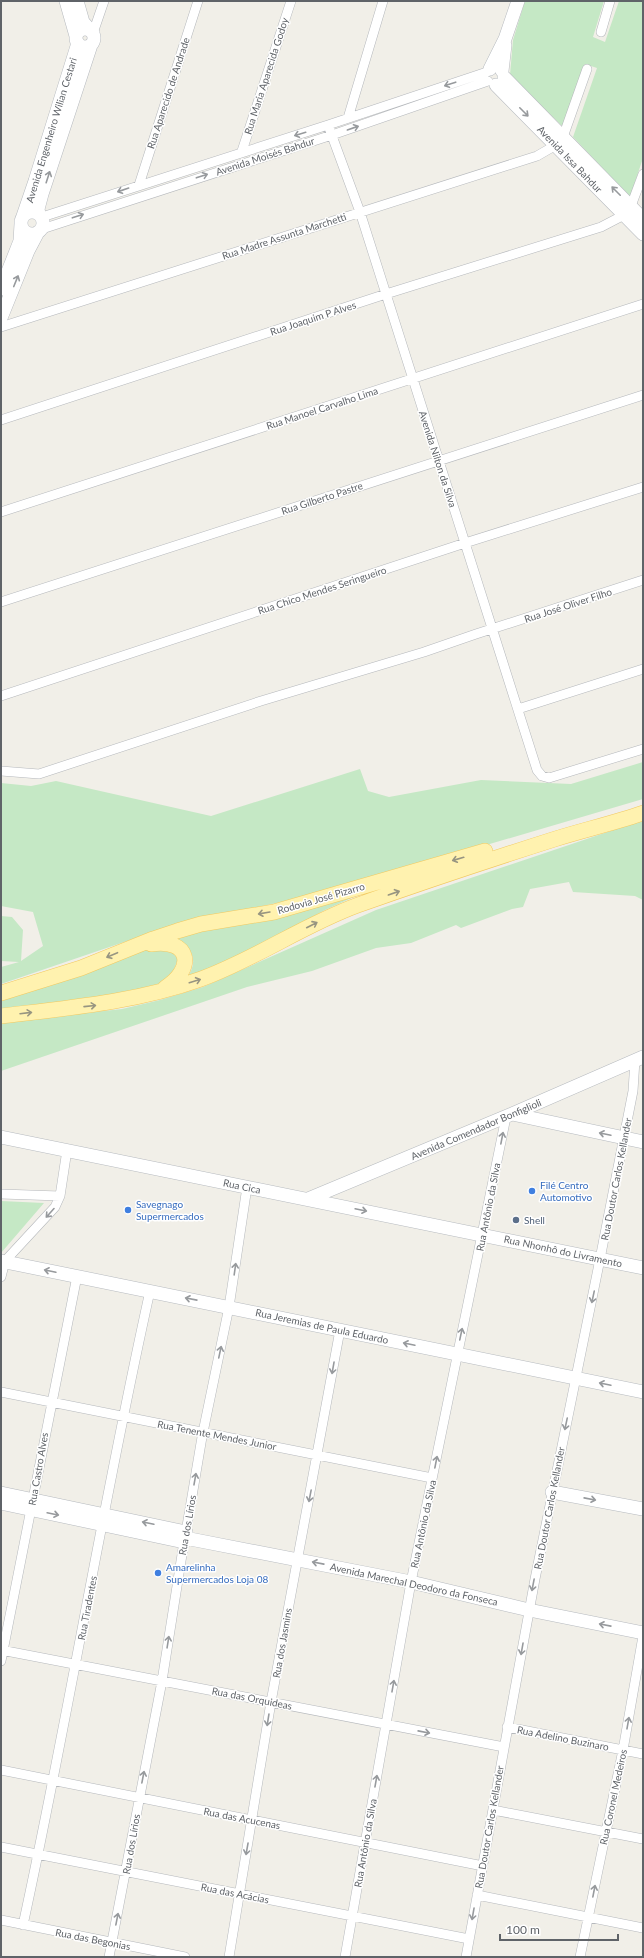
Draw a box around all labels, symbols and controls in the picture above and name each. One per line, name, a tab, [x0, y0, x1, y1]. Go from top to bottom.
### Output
street label: Rua Maria Aparecida Godoy	[241, 15, 291, 136]
street label: Rua Aparecido de Andrade	[144, 36, 192, 150]
street label: Avenida Engenheiro Wilian Cestari	[23, 56, 79, 204]
one-way arrow	[444, 81, 457, 88]
one-way arrow	[519, 107, 529, 117]
street label: Avenida Issa Bahdur	[535, 123, 605, 195]
one-way arrow	[346, 124, 359, 131]
one-way arrow	[294, 131, 307, 138]
street label: Avenida Moisés Bahdur	[214, 134, 316, 178]
one-way arrow	[45, 170, 52, 183]
one-way arrow	[196, 172, 208, 180]
one-way arrow	[611, 186, 621, 196]
one-way arrow	[117, 187, 129, 195]
street label: Rua Madre Assunta Marchetti	[220, 210, 348, 262]
one-way arrow	[72, 212, 85, 219]
one-way arrow	[12, 276, 20, 288]
street label: Rua Joaquim P Alves	[269, 298, 357, 338]
street label: Rua Manoel Carvalho Lima	[265, 384, 379, 432]
street label: Avenida Nilton da Silva	[417, 409, 459, 509]
street label: Rua Gilberto Pastre	[280, 479, 364, 517]
street label: Rua Chico Mendes Seringueiro	[256, 563, 388, 616]
street label: Rua José Oliver Filho	[523, 585, 614, 625]
one-way arrow	[452, 856, 465, 863]
street label: Rodovia José Pizarro	[276, 880, 366, 916]
one-way arrow	[387, 888, 399, 896]
one-way arrow	[258, 910, 271, 918]
one-way arrow	[306, 921, 318, 928]
one-way arrow	[107, 952, 119, 959]
one-way arrow	[188, 977, 201, 984]
one-way arrow	[83, 1002, 96, 1010]
one-way arrow	[19, 1009, 32, 1017]
street label: Avenida Comendador Bonfiglioli	[409, 1096, 543, 1162]
street label: Rua Doutor Carlos Kellander	[598, 1116, 634, 1241]
one-way arrow	[599, 1130, 612, 1138]
one-way arrow	[498, 1132, 506, 1145]
street label: Rua Antônio da Silva	[474, 1162, 502, 1252]
street label: Rua Cica	[222, 1176, 262, 1196]
place label: Filé Centro Automotivo	[540, 1179, 592, 1203]
marker: Filé Centro Automotivo	[527, 1186, 537, 1196]
place label: Savegnago Supermercados	[136, 1198, 204, 1222]
marker: Savegnago Supermercados	[123, 1205, 133, 1215]
one-way arrow	[354, 1206, 367, 1214]
one-way arrow	[45, 1208, 54, 1218]
place label: Shell	[524, 1214, 545, 1226]
marker: Shell	[511, 1215, 521, 1225]
street label: Rua Nhonhô do Livramento	[503, 1233, 624, 1269]
one-way arrow	[231, 1263, 239, 1276]
one-way arrow	[44, 1266, 57, 1274]
one-way arrow	[588, 1290, 596, 1303]
one-way arrow	[185, 1295, 198, 1303]
street label: Rua Jeremias de Paula Eduardo	[254, 1306, 390, 1346]
one-way arrow	[458, 1328, 466, 1341]
one-way arrow	[403, 1339, 416, 1347]
one-way arrow	[217, 1346, 225, 1359]
one-way arrow	[329, 1361, 337, 1374]
one-way arrow	[599, 1379, 612, 1387]
street label: Rua Tenente Mendes Junior	[156, 1418, 278, 1453]
one-way arrow	[562, 1418, 570, 1431]
street label: Rua Castro Alves	[26, 1432, 50, 1506]
street label: Rua Doutor Carlos Kellander	[531, 1445, 567, 1570]
one-way arrow	[432, 1455, 440, 1468]
one-way arrow	[191, 1473, 199, 1486]
street label: Rua Antônio da Silva	[408, 1479, 438, 1569]
one-way arrow	[306, 1489, 314, 1502]
street label: Rua dos Lírios	[176, 1494, 198, 1556]
one-way arrow	[583, 1495, 596, 1503]
one-way arrow	[46, 1511, 59, 1519]
one-way arrow	[142, 1519, 155, 1527]
one-way arrow	[312, 1559, 325, 1567]
street label: Avenida Marechal Deodoro da Fonseca	[329, 1560, 499, 1608]
place label: Amarelinha Supermercados Loja 08	[166, 1561, 268, 1585]
marker: Amarelinha Supermercados Loja 08	[153, 1568, 163, 1578]
street label: Rua Tiradentes	[75, 1575, 99, 1641]
one-way arrow	[529, 1578, 537, 1591]
street label: Rua dos Jasmins	[270, 1607, 294, 1679]
one-way arrow	[599, 1621, 612, 1629]
one-way arrow	[164, 1636, 172, 1649]
one-way arrow	[517, 1642, 525, 1655]
one-way arrow	[389, 1679, 397, 1692]
street label: Rua das Orquideas	[211, 1684, 293, 1712]
one-way arrow	[264, 1713, 272, 1726]
one-way arrow	[624, 1717, 632, 1730]
street label: Rua Adelino Buzinaro	[516, 1723, 610, 1753]
one-way arrow	[418, 1728, 431, 1736]
street label: Rua Coronel Medeiros	[597, 1748, 629, 1846]
street label: Rua Doutor Carlos Kellander	[472, 1764, 506, 1889]
one-way arrow	[140, 1771, 148, 1784]
one-way arrow	[372, 1775, 380, 1788]
street label: Rua Antônio da Silva	[351, 1798, 379, 1888]
street label: Rua das Acucenas	[203, 1805, 281, 1831]
street label: Rua dos Lírios	[120, 1813, 142, 1875]
one-way arrow	[243, 1842, 251, 1855]
street label: Rua das Acácias	[200, 1881, 270, 1905]
one-way arrow	[590, 1885, 598, 1898]
one-way arrow	[469, 1907, 477, 1920]
one-way arrow	[113, 1913, 121, 1926]
scale bar	[500, 1916, 618, 1942]
text: 100 m	[506, 1922, 540, 1937]
street label: Rua das Begonias	[54, 1926, 132, 1952]

